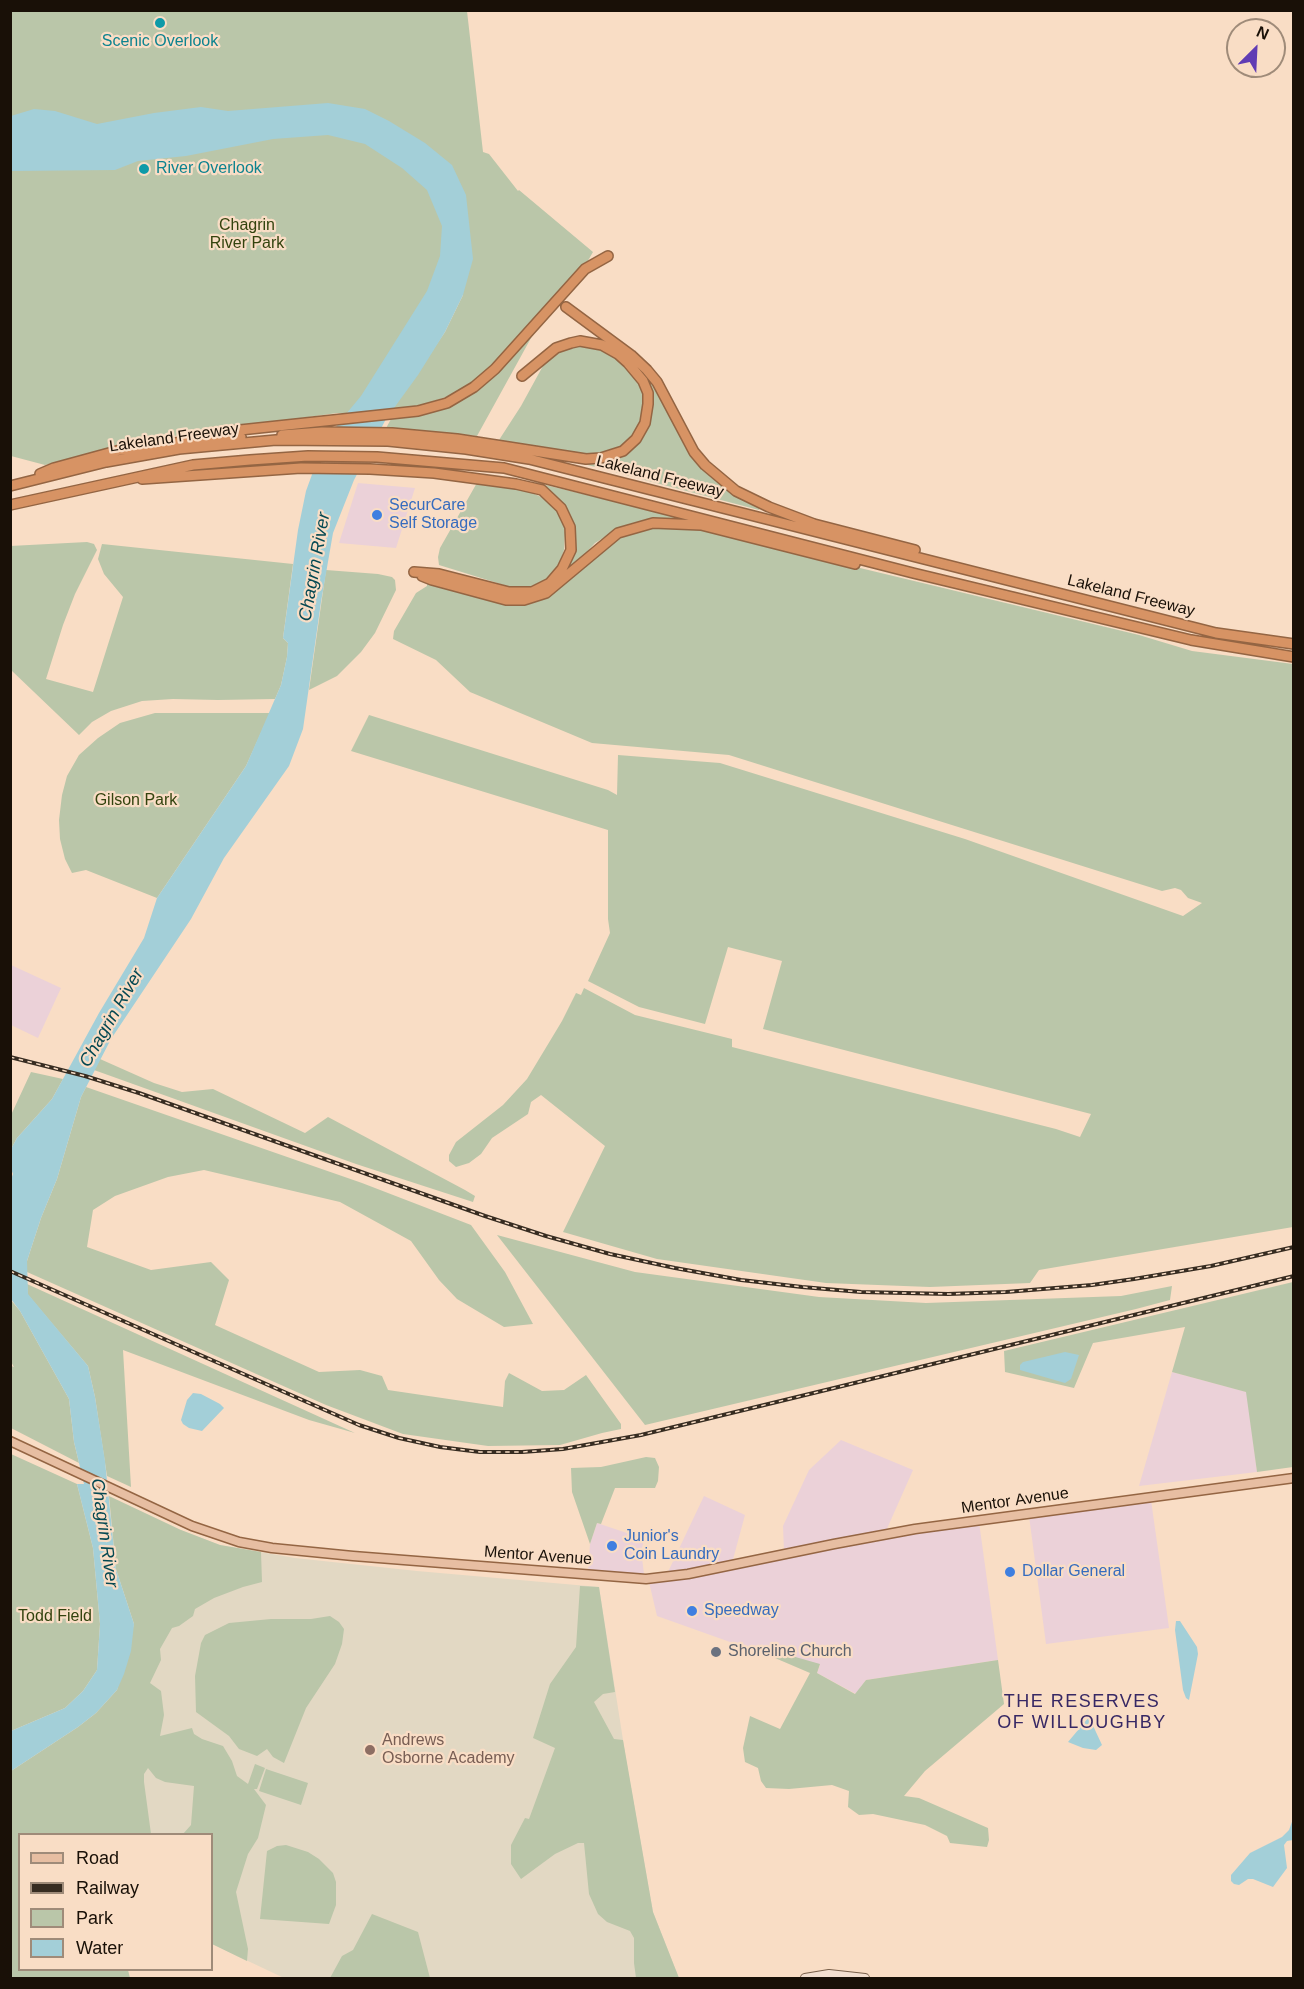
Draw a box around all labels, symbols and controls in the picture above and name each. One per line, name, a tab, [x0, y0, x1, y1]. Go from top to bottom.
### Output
marker: Scenic Overlook	[153, 16, 167, 30]
north arrow	[1226, 18, 1286, 78]
text: N	[1254, 23, 1271, 43]
place label: Scenic Overlook	[102, 32, 218, 52]
place label: River Overlook	[156, 159, 262, 179]
marker: River Overlook	[137, 162, 151, 176]
park label: Chagrin River Park	[210, 216, 284, 254]
street label: Lakeland Freeway	[108, 419, 240, 457]
street label: Lakeland Freeway	[594, 452, 726, 502]
place label: SecurCare Self Storage	[389, 496, 477, 534]
marker: SecurCare Self Storage	[370, 508, 384, 522]
water label: Chagrin River	[295, 511, 335, 623]
street label: Lakeland Freeway	[1065, 571, 1197, 621]
park label: Gilson Park	[95, 791, 177, 811]
water label: Chagrin River	[75, 965, 149, 1071]
water label: Chagrin River	[86, 1477, 122, 1589]
street label: Mentor Avenue	[960, 1484, 1070, 1518]
place label: Junior's Coin Laundry	[624, 1527, 719, 1565]
marker: Junior's Coin Laundry	[605, 1539, 619, 1553]
street label: Mentor Avenue	[483, 1543, 593, 1569]
place label: Dollar General	[1022, 1562, 1125, 1582]
marker: Dollar General	[1003, 1565, 1017, 1579]
place label: Speedway	[704, 1601, 779, 1621]
marker: Speedway	[685, 1604, 699, 1618]
park label: Todd Field	[18, 1607, 92, 1627]
place label: Shoreline Church	[728, 1642, 852, 1662]
marker: Shoreline Church	[709, 1645, 723, 1659]
district label: THE RESERVES OF WILLOUGHBY	[997, 1691, 1167, 1734]
place label: Andrews Osborne Academy	[382, 1731, 515, 1769]
marker: Andrews Osborne Academy	[363, 1743, 377, 1757]
legend	[18, 1833, 213, 1971]
text: Road	[76, 1848, 119, 1868]
text: Railway	[76, 1878, 139, 1898]
text: Park	[76, 1908, 113, 1928]
text: Water	[76, 1938, 123, 1958]

